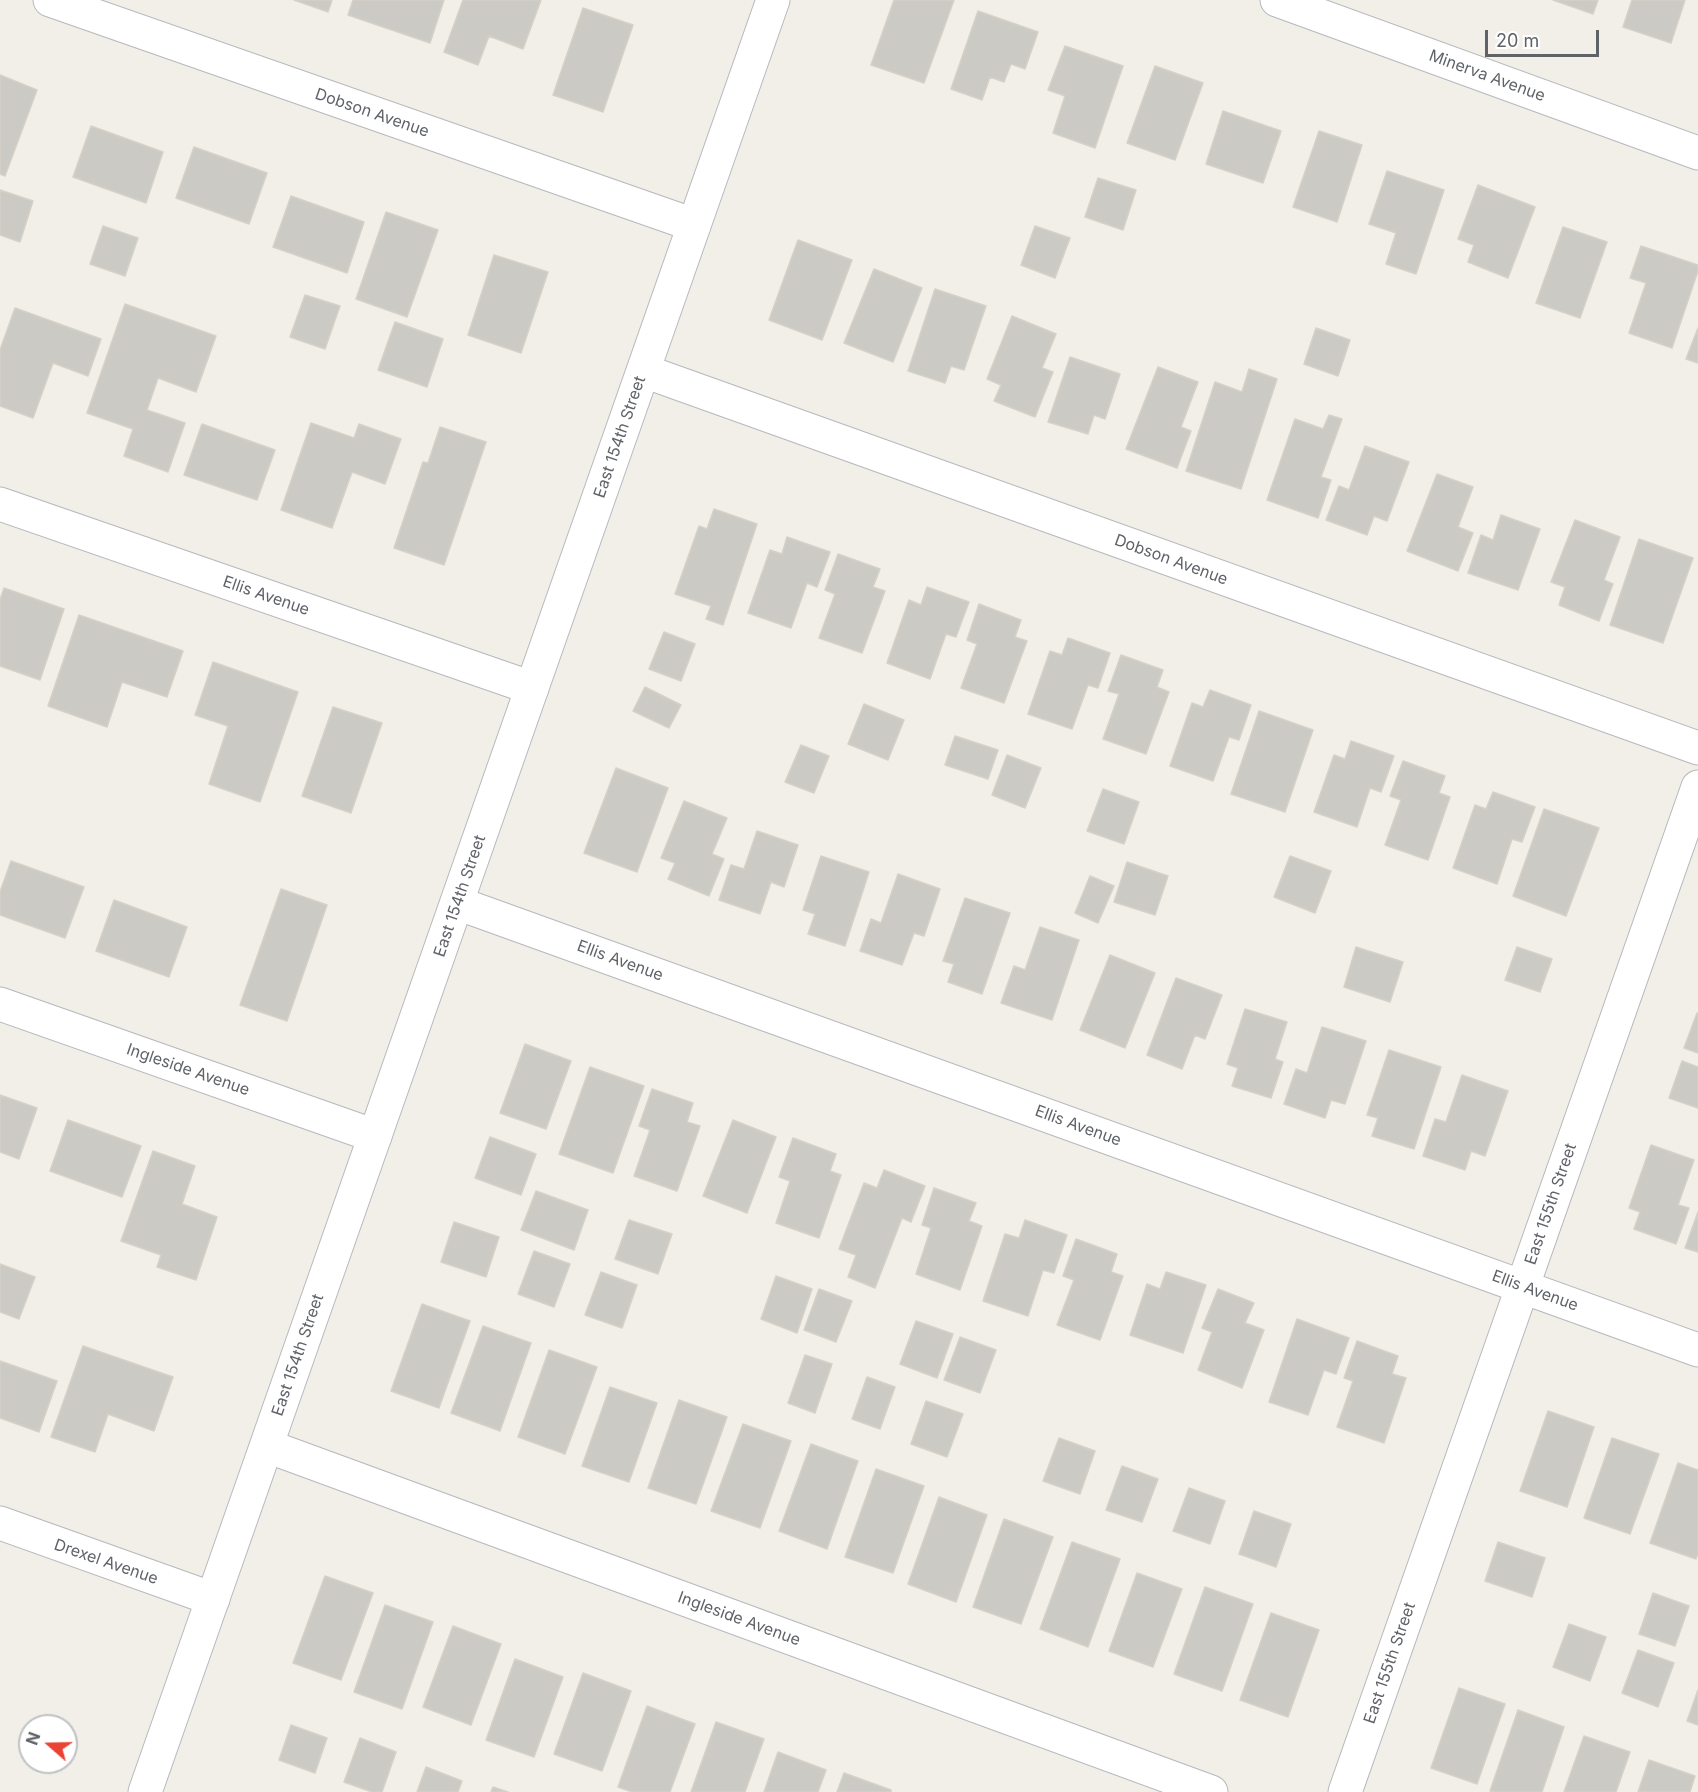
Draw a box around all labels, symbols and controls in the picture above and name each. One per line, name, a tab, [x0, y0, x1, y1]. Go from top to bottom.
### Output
scale bar	[1488, 18, 1602, 56]
text: 20 m	[1496, 30, 1539, 51]
street label: Minerva Avenue	[1426, 46, 1548, 106]
street label: Dobson Avenue	[313, 85, 431, 141]
street label: East 154th Street	[590, 374, 650, 500]
street label: Dobson Avenue	[1112, 531, 1230, 589]
street label: Ellis Avenue	[220, 572, 312, 620]
street label: East 154th Street	[430, 833, 490, 959]
street label: Ellis Avenue	[574, 937, 666, 985]
street label: Ingleside Avenue	[124, 1040, 252, 1100]
street label: Ellis Avenue	[1032, 1102, 1124, 1150]
street label: East 155th Street	[1521, 1141, 1581, 1267]
street label: Ellis Avenue	[1489, 1267, 1581, 1315]
street label: East 154th Street	[268, 1292, 328, 1418]
street label: Drexel Avenue	[52, 1535, 160, 1589]
street label: Ingleside Avenue	[675, 1588, 803, 1650]
street label: East 155th Street	[1360, 1600, 1420, 1726]
north arrow	[18, 1714, 78, 1774]
text: N	[21, 1729, 44, 1748]

